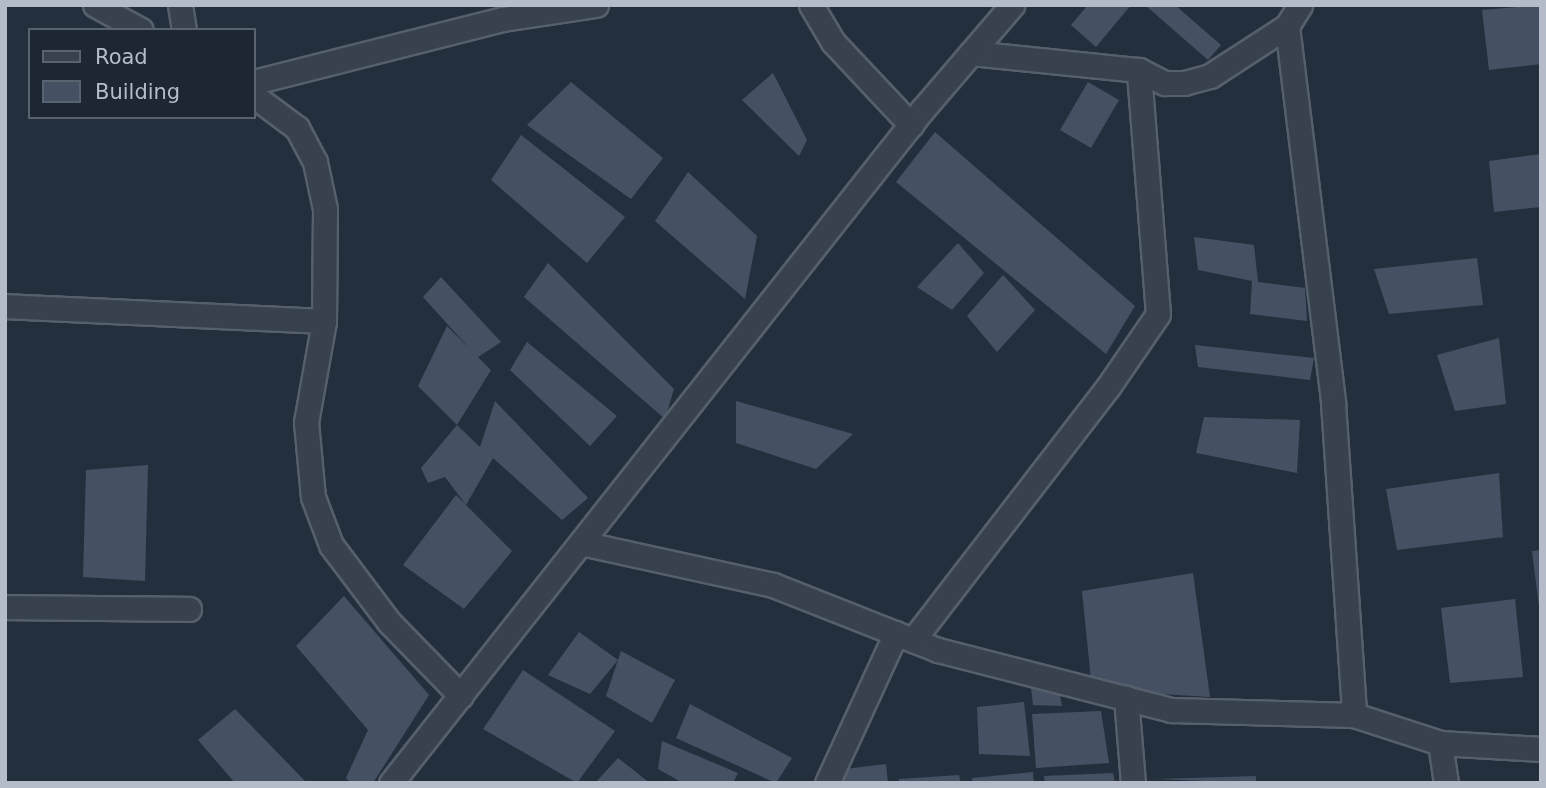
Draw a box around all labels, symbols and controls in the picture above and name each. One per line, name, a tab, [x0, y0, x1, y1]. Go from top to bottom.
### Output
legend	[28, 28, 256, 119]
text: Road	[95, 45, 148, 69]
text: Building	[95, 80, 180, 104]

